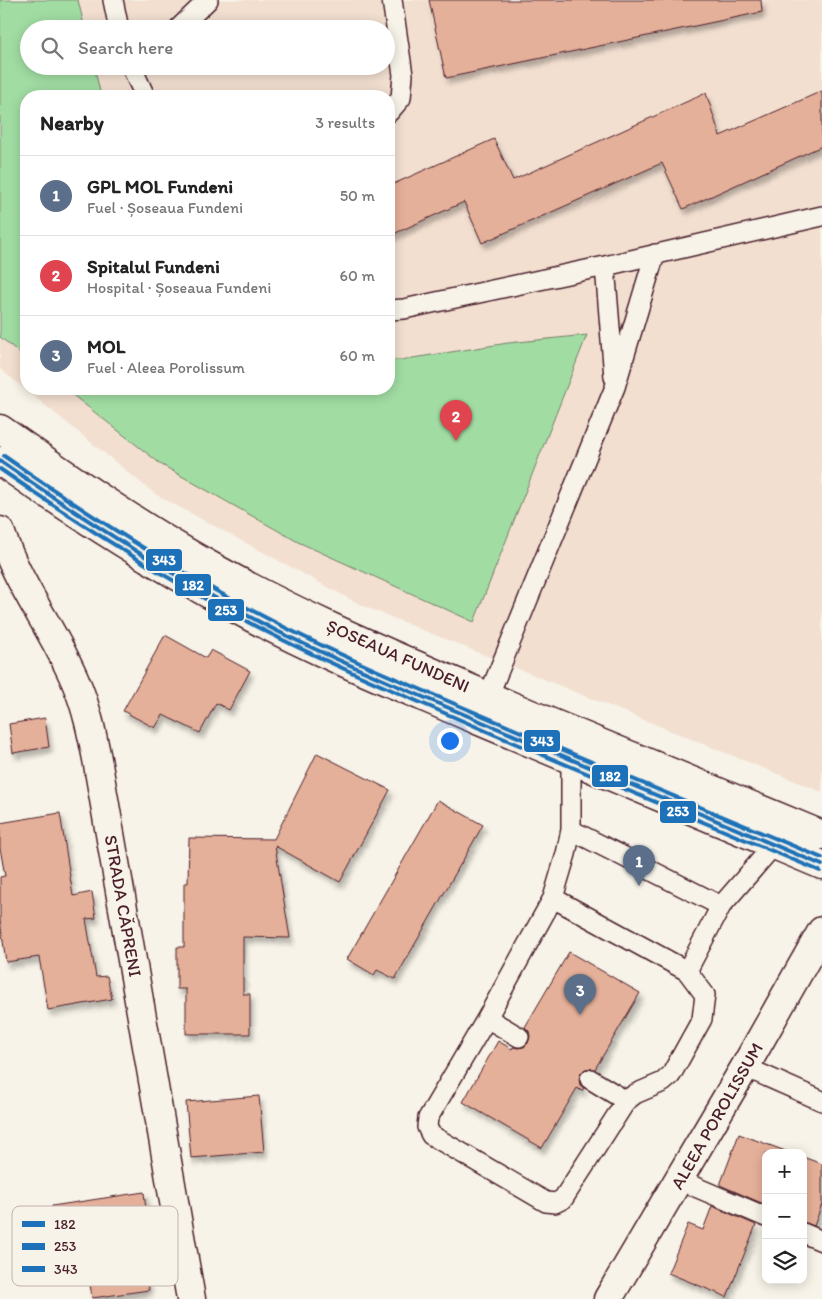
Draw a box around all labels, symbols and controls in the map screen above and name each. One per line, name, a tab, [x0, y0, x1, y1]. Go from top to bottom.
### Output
search box	[20, 20, 395, 75]
icon: search	[38, 34, 66, 62]
text: Search here	[78, 36, 173, 59]
text: Nearby	[40, 110, 104, 135]
text: 3 results	[315, 113, 375, 132]
text: GPL MOL Fundeni	[87, 175, 233, 198]
text: 1	[52, 186, 60, 205]
text: 50 m	[340, 186, 375, 205]
text: Fuel · Șoseaua Fundeni	[87, 198, 243, 217]
text: Spitalul Fundeni	[87, 255, 220, 278]
text: 2	[52, 266, 60, 285]
text: 60 m	[340, 266, 375, 285]
text: Hospital · Șoseaua Fundeni	[87, 278, 271, 297]
text: MOL	[87, 335, 125, 358]
text: 3	[52, 346, 60, 365]
text: 60 m	[340, 346, 375, 365]
text: Fuel · Aleea Porolissum	[87, 358, 245, 377]
pin: 2	[440, 400, 472, 441]
line badge: 343	[145, 548, 183, 572]
text: 343	[152, 552, 176, 569]
line badge: 182	[174, 573, 212, 597]
text: 182	[182, 577, 204, 594]
line badge: 253	[207, 598, 245, 622]
text: 253	[215, 602, 238, 619]
street label: ȘOSEAUA FUNDENI	[323, 615, 473, 697]
your location	[437, 728, 463, 754]
line badge: 343	[523, 729, 561, 753]
text: 343	[530, 733, 554, 750]
line badge: 182	[591, 764, 629, 788]
text: 182	[599, 768, 621, 785]
line badge: 253	[659, 800, 697, 824]
text: 253	[667, 803, 690, 820]
street label: STRADA CĂPRENI	[100, 833, 146, 979]
pin: 1	[623, 845, 655, 886]
pin: 3	[564, 974, 596, 1015]
street label: ALEEA POROLISSUM	[666, 1039, 768, 1193]
map controls	[762, 1149, 807, 1284]
button: +	[762, 1149, 807, 1194]
button: −	[762, 1194, 807, 1239]
legend	[12, 1206, 178, 1286]
text: 182	[54, 1216, 76, 1233]
text: 253	[54, 1238, 77, 1255]
button: layers	[762, 1239, 807, 1284]
text: 343	[54, 1261, 78, 1278]

